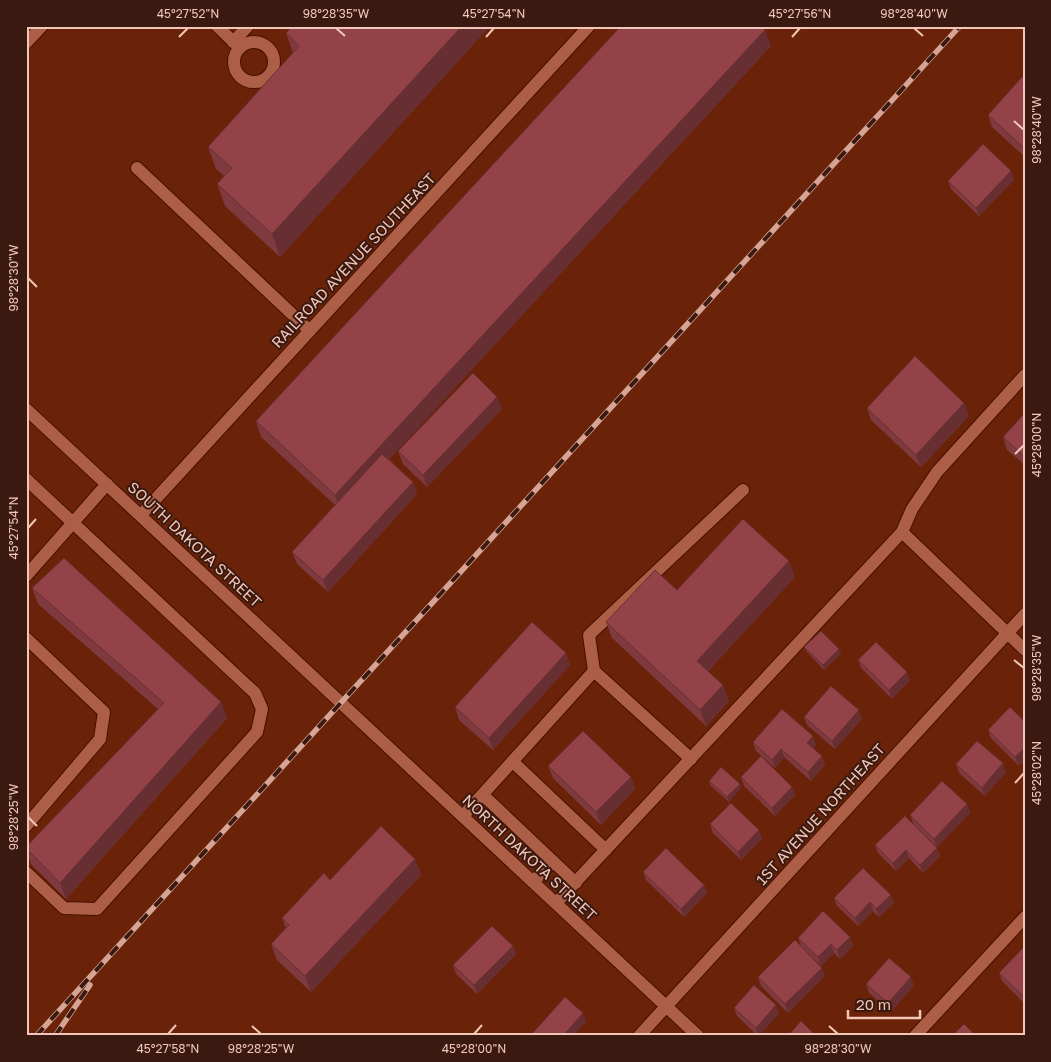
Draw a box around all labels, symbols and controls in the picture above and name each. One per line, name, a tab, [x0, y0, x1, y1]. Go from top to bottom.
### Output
text: 45°27'52"N	[157, 6, 219, 21]
text: 98°28'35"W	[303, 6, 370, 21]
text: 45°27'54"N	[462, 6, 526, 21]
text: 45°27'56"N	[769, 6, 831, 21]
text: 98°28'40"W	[880, 6, 948, 21]
text: 98°28'40"W	[1029, 96, 1044, 164]
street label: RAILROAD AVENUE SOUTHEAST	[267, 169, 439, 351]
text: 98°28'30"W	[6, 244, 21, 312]
text: 45°28'00"N	[1029, 413, 1044, 477]
street label: SOUTH DAKOTA STREET	[125, 477, 265, 611]
text: 45°27'54"N	[6, 496, 21, 560]
text: 98°28'35"W	[1029, 634, 1044, 701]
street label: 1ST AVENUE NORTHEAST	[752, 740, 888, 888]
text: 45°28'02"N	[1029, 741, 1044, 805]
text: 98°28'25"W	[6, 783, 21, 850]
street label: NORTH DAKOTA STREET	[459, 790, 601, 924]
scale bar	[848, 987, 921, 1019]
text: 20 m	[856, 995, 891, 1013]
text: 45°27'58"N	[136, 1041, 200, 1056]
text: 98°28'25"W	[228, 1041, 295, 1056]
text: 45°28'00"N	[442, 1041, 506, 1056]
text: 98°28'30"W	[804, 1041, 872, 1056]

